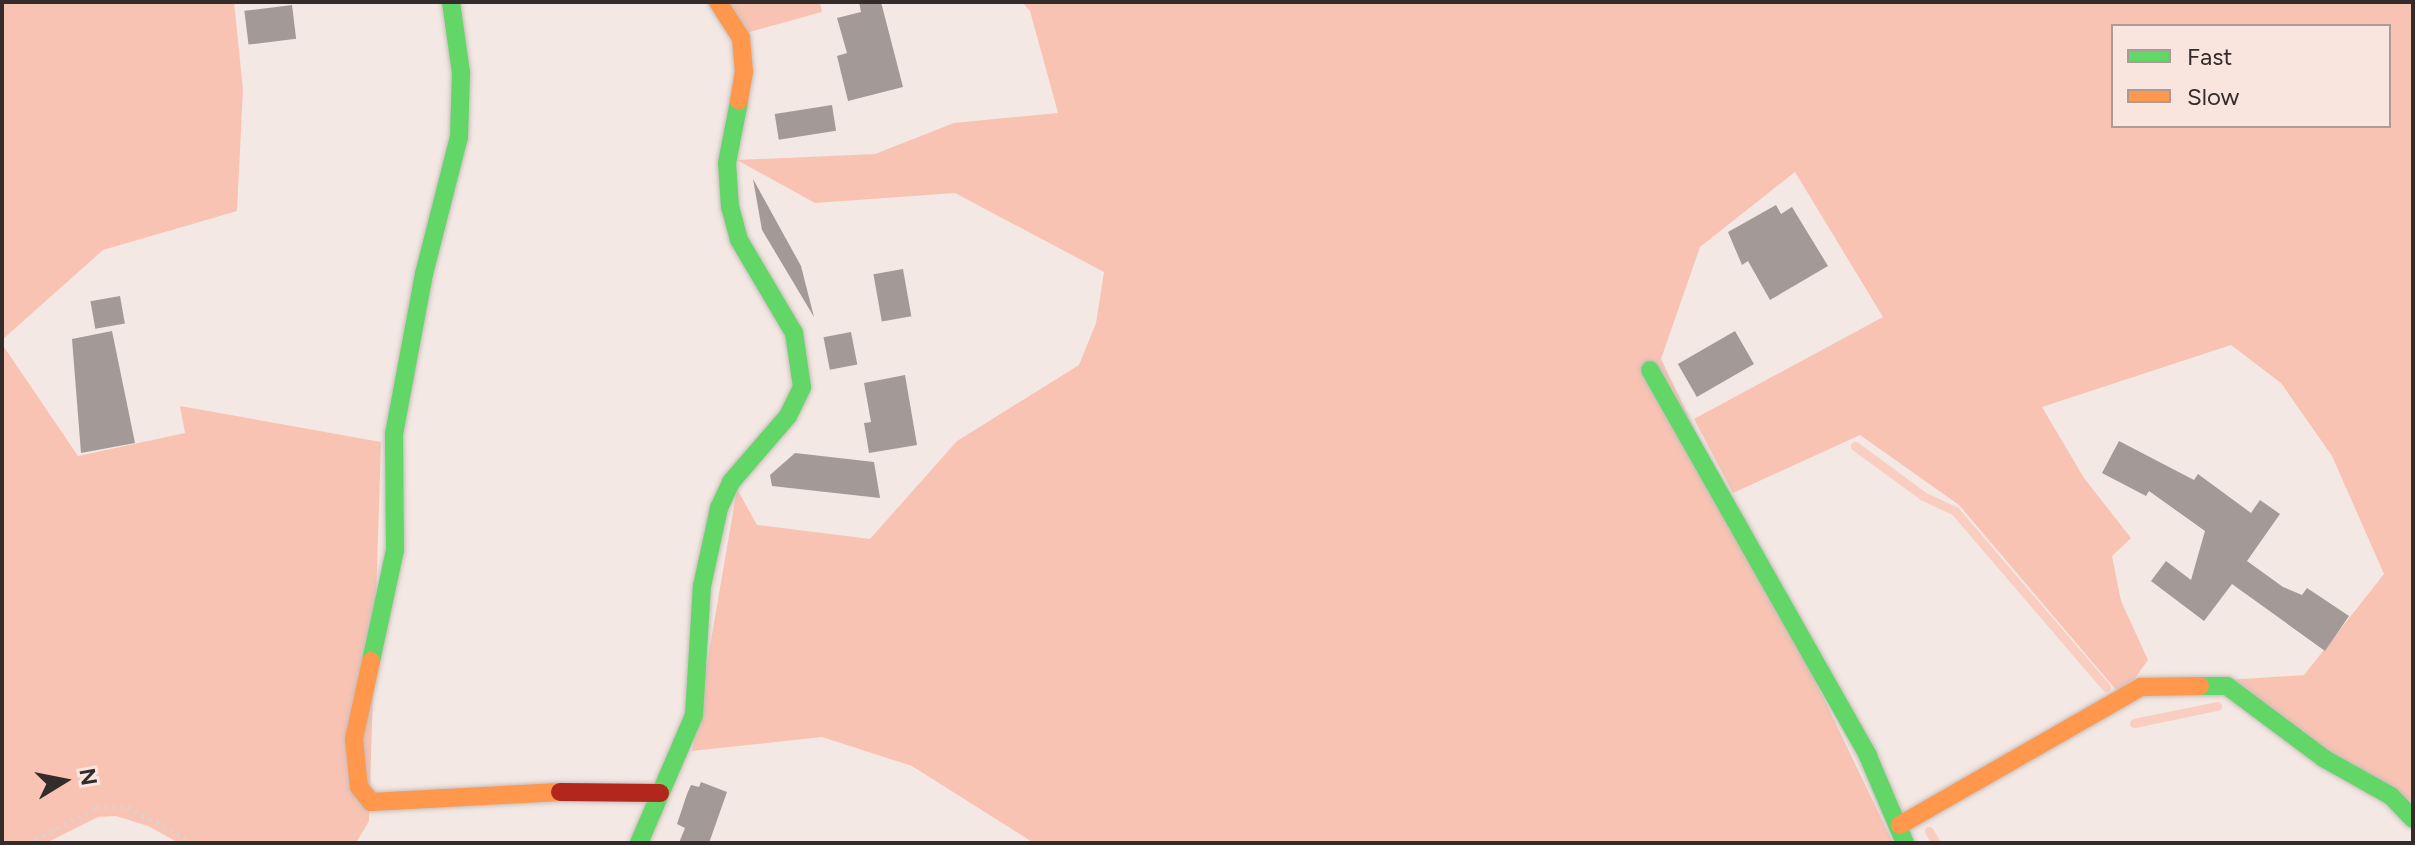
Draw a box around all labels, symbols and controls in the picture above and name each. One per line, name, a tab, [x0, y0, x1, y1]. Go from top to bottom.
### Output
legend	[2111, 24, 2391, 128]
text: Fast	[2187, 42, 2232, 71]
text: Slow	[2187, 82, 2239, 111]
north arrow	[24, 741, 104, 821]
text: N	[73, 766, 103, 787]

